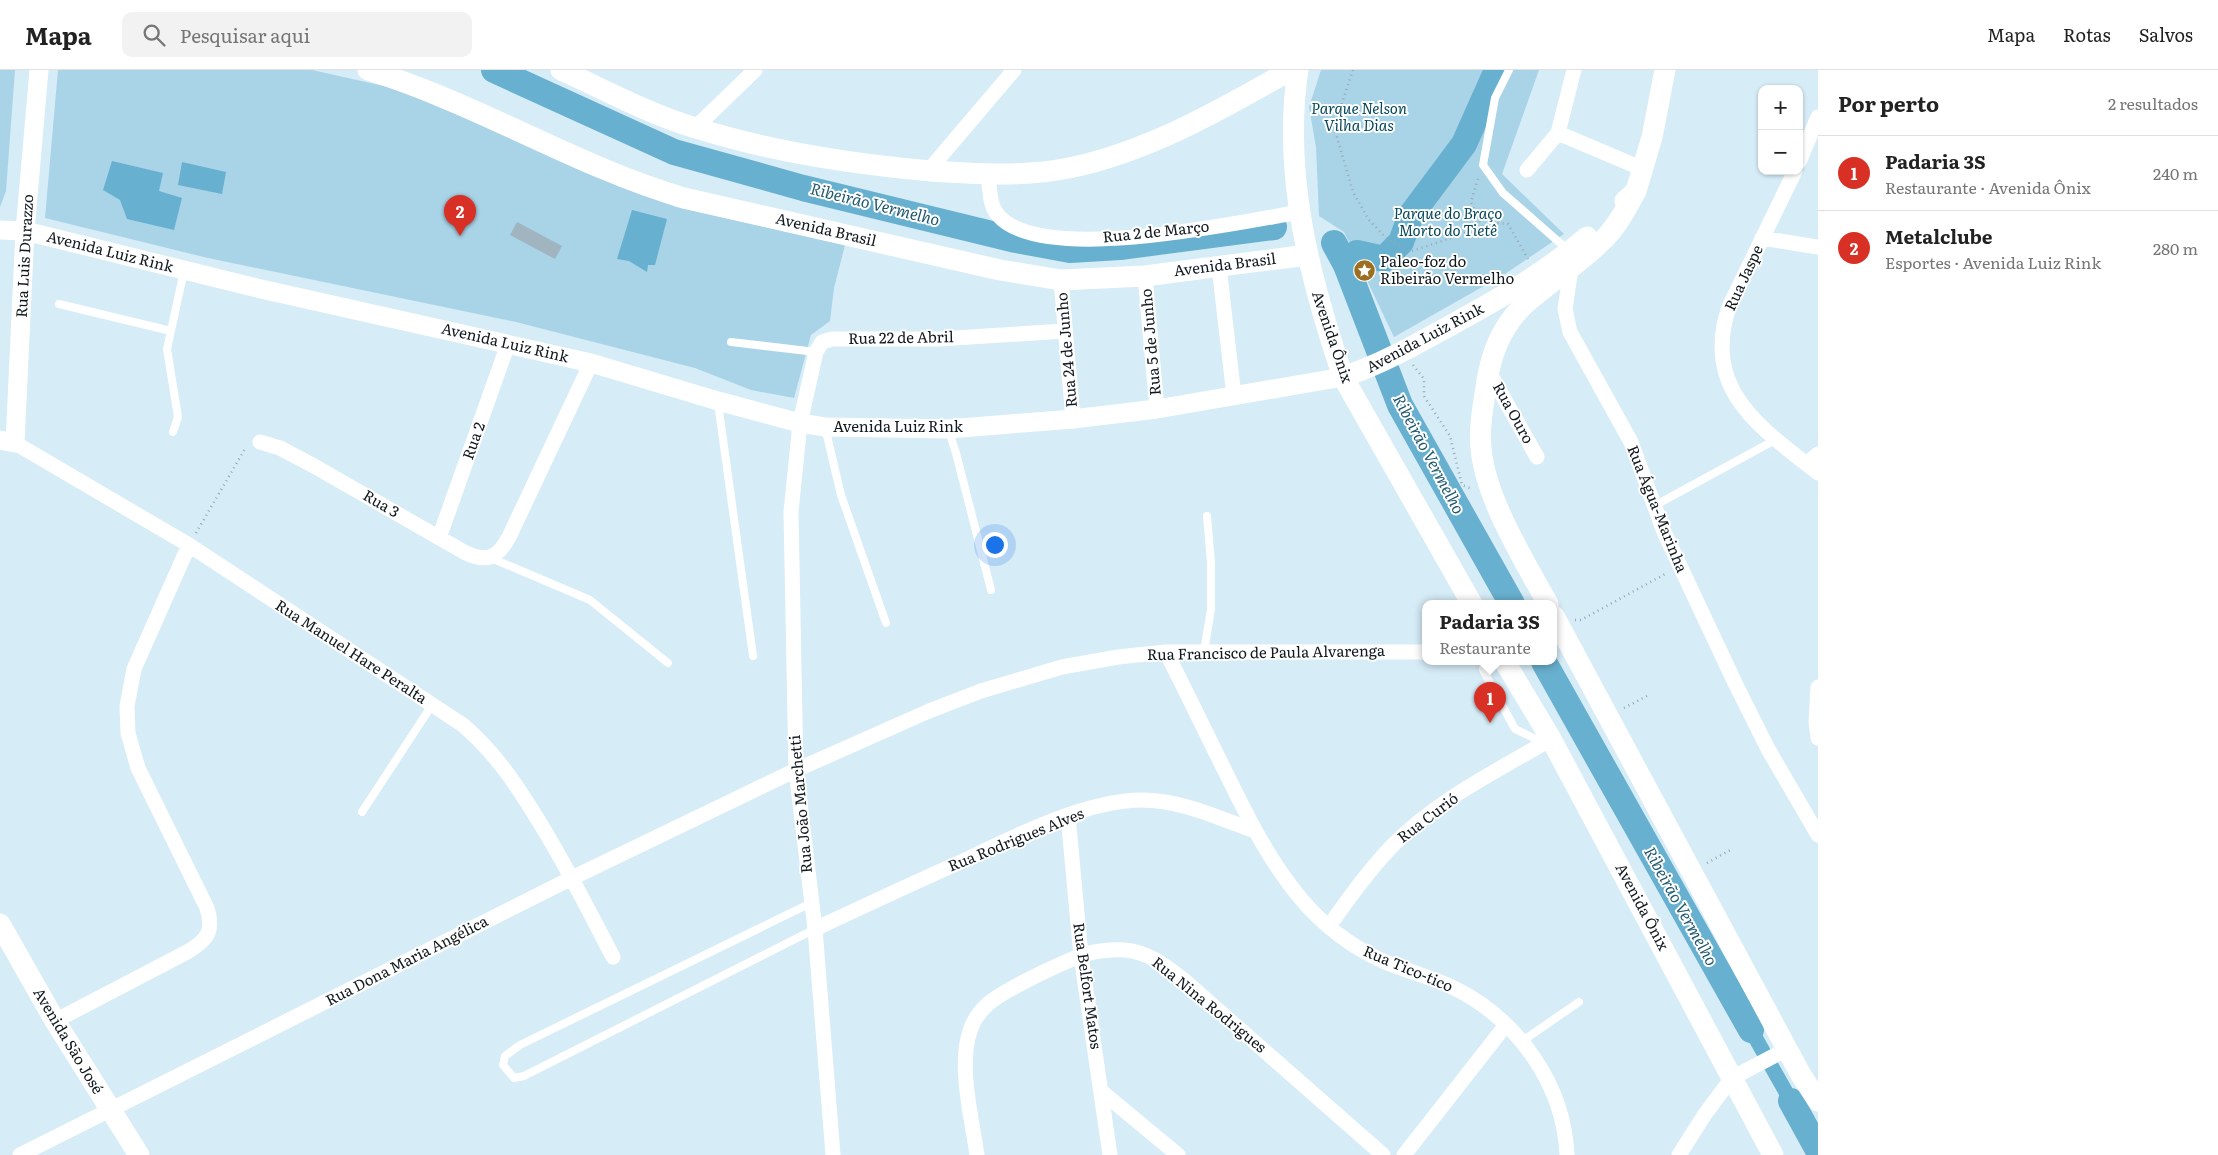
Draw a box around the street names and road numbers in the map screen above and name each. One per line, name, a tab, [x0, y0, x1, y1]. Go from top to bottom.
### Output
street label: Rua Luis Durazzo	[9, 193, 38, 318]
street label: Avenida Brasil	[774, 206, 879, 251]
street label: Rua 2 de Março	[1101, 213, 1210, 248]
street label: Avenida Luiz Rink	[45, 224, 177, 278]
street label: Rua Jaspe	[1717, 240, 1768, 314]
street label: Avenida Brasil	[1172, 246, 1277, 281]
street label: Avenida Ônix	[1307, 287, 1360, 386]
street label: Rua 5 de Junho	[1133, 288, 1166, 397]
street label: Rua 24 de Junho	[1049, 291, 1082, 409]
street label: Avenida Luiz Rink	[1362, 296, 1488, 377]
street label: Avenida Luiz Rink	[439, 316, 572, 368]
street label: Rua 22 de Abril	[848, 324, 954, 349]
street label: Rua Ouro	[1488, 377, 1541, 448]
street label: Avenida Luiz Rink	[833, 414, 964, 437]
street label: Rua 2	[455, 418, 490, 462]
street label: Rua Água-Marinha	[1622, 441, 1695, 577]
street label: Rua 3	[359, 483, 404, 522]
street label: Rua Manuel Hare Peralta	[271, 593, 433, 709]
street label: Rua Francisco de Paula Alvarenga	[1147, 638, 1386, 665]
street label: Rua João Marchetti	[782, 734, 817, 874]
street label: Rua Curió	[1392, 786, 1463, 847]
street label: Rua Rodrigues Alves	[944, 801, 1087, 876]
street label: Avenida Ônix	[1611, 859, 1676, 954]
street label: Rua Dona Maria Angélica	[321, 908, 492, 1011]
street label: Rua Belfort Matos	[1068, 921, 1109, 1051]
street label: Rua Tico-tico	[1360, 938, 1457, 997]
street label: Rua Nina Rodrigues	[1148, 950, 1272, 1057]
street label: Avenida São José	[28, 983, 110, 1098]

